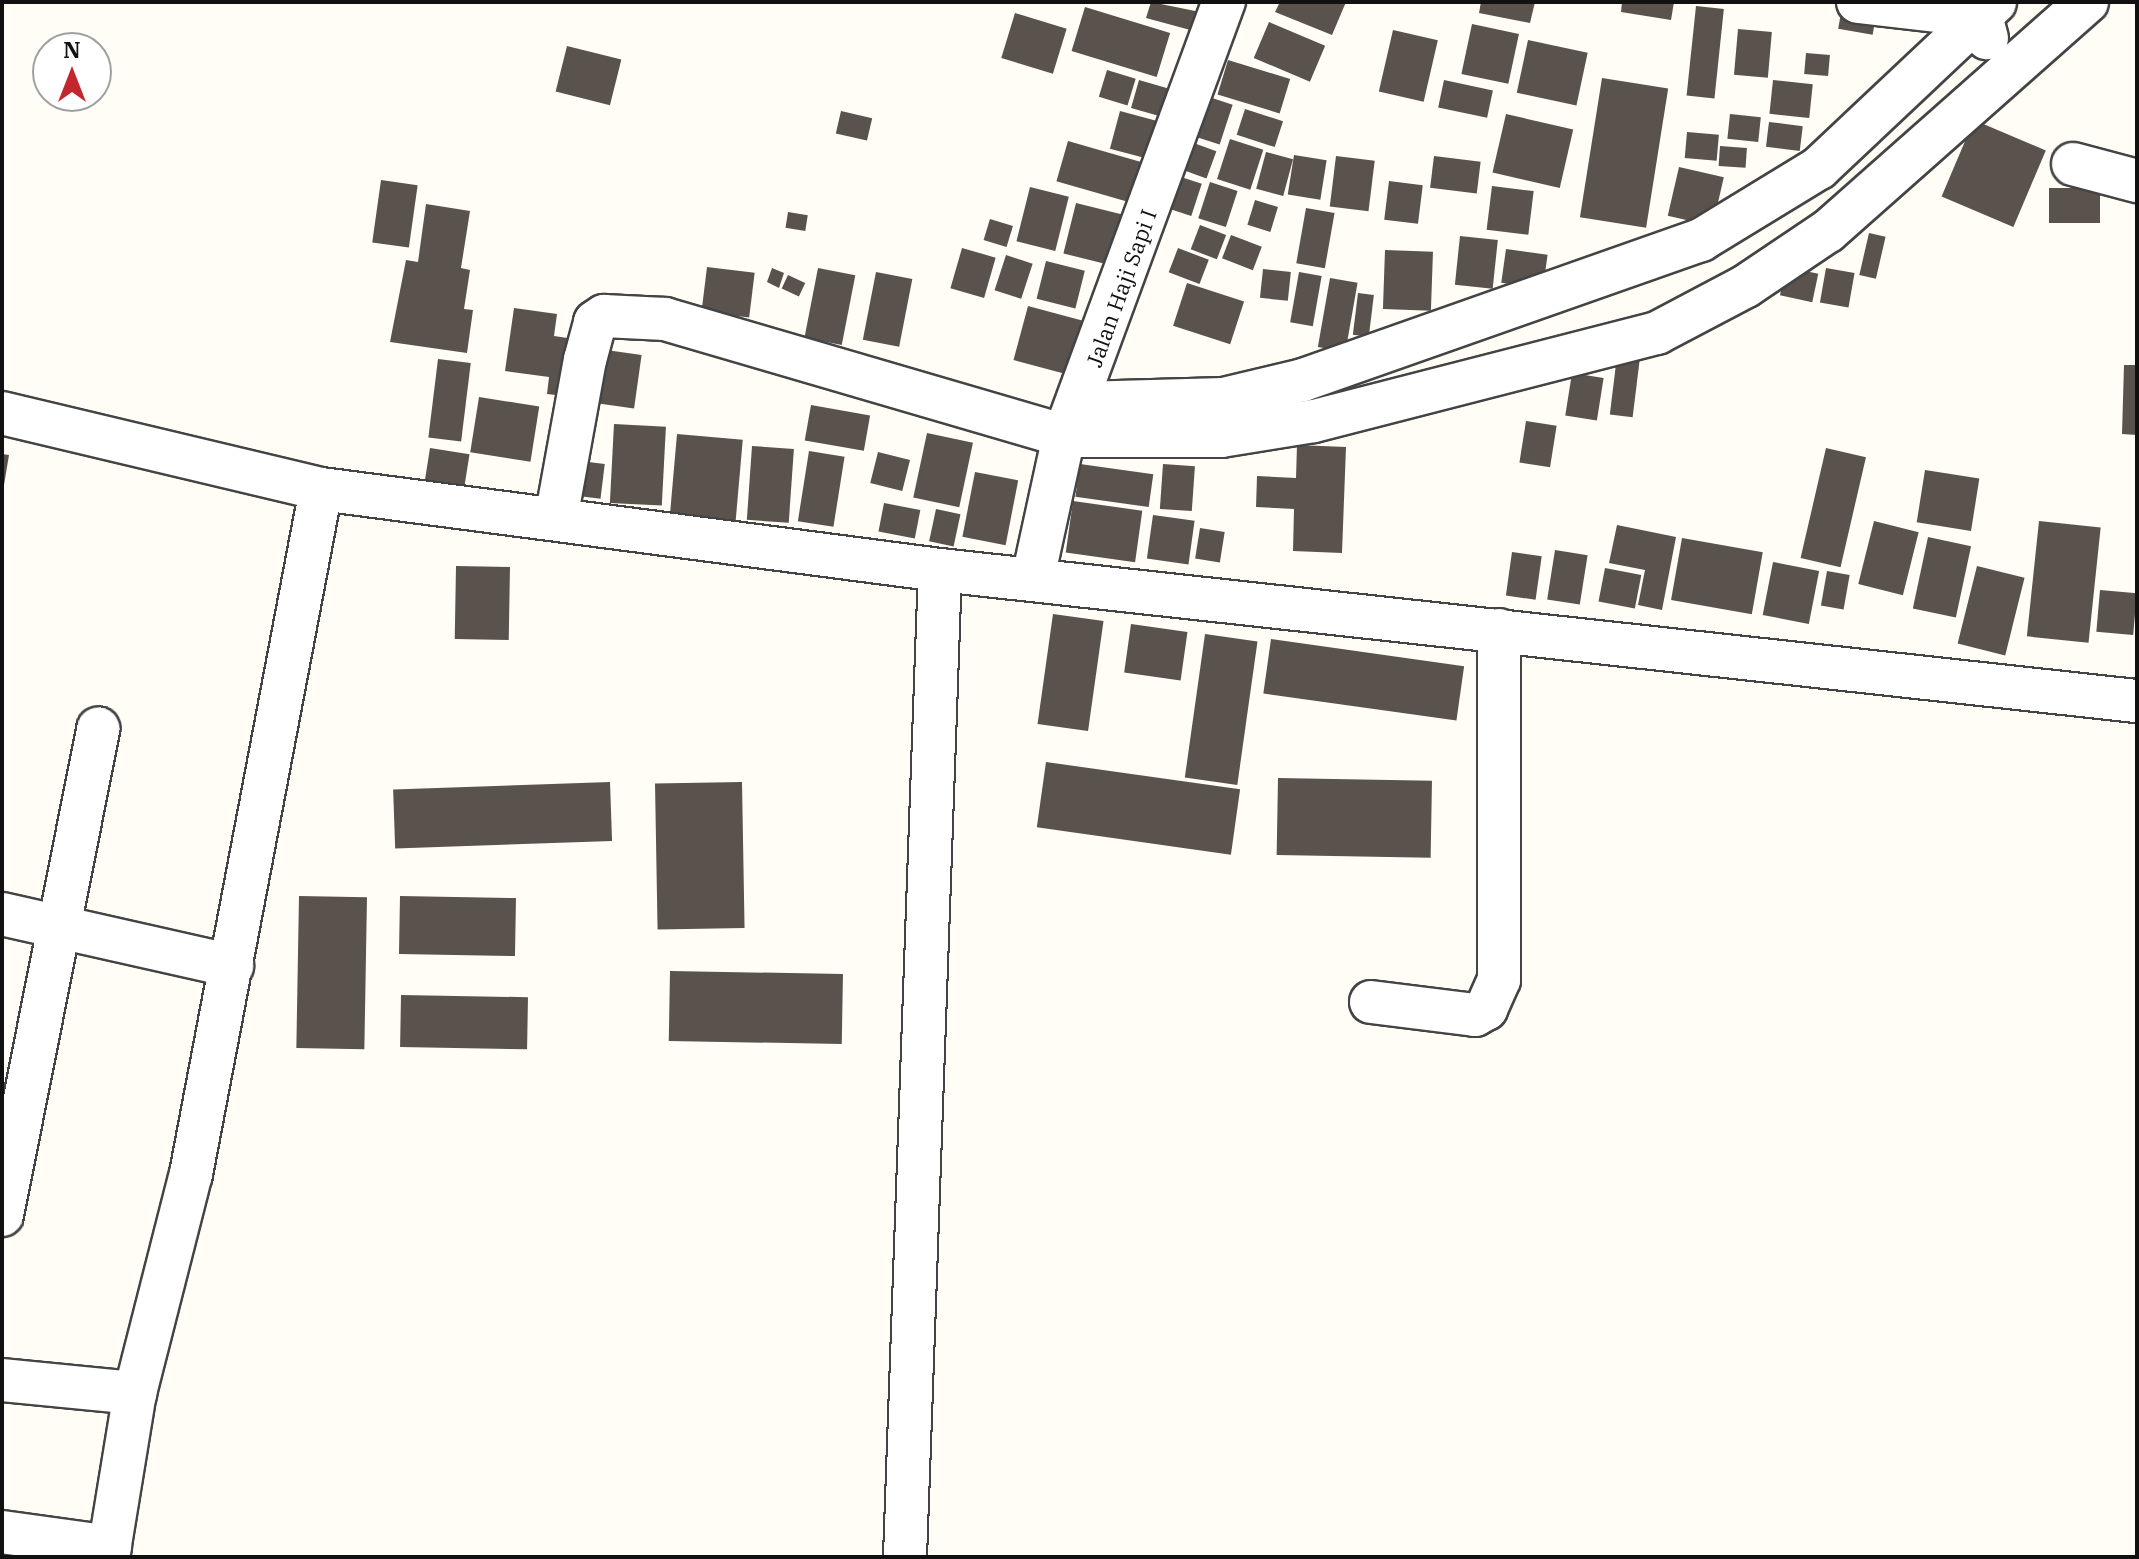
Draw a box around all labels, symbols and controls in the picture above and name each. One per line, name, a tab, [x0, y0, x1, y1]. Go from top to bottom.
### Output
north arrow	[32, 32, 112, 112]
text: N	[63, 35, 81, 64]
street label: Jalan Haji Sapi I	[1080, 206, 1162, 370]

